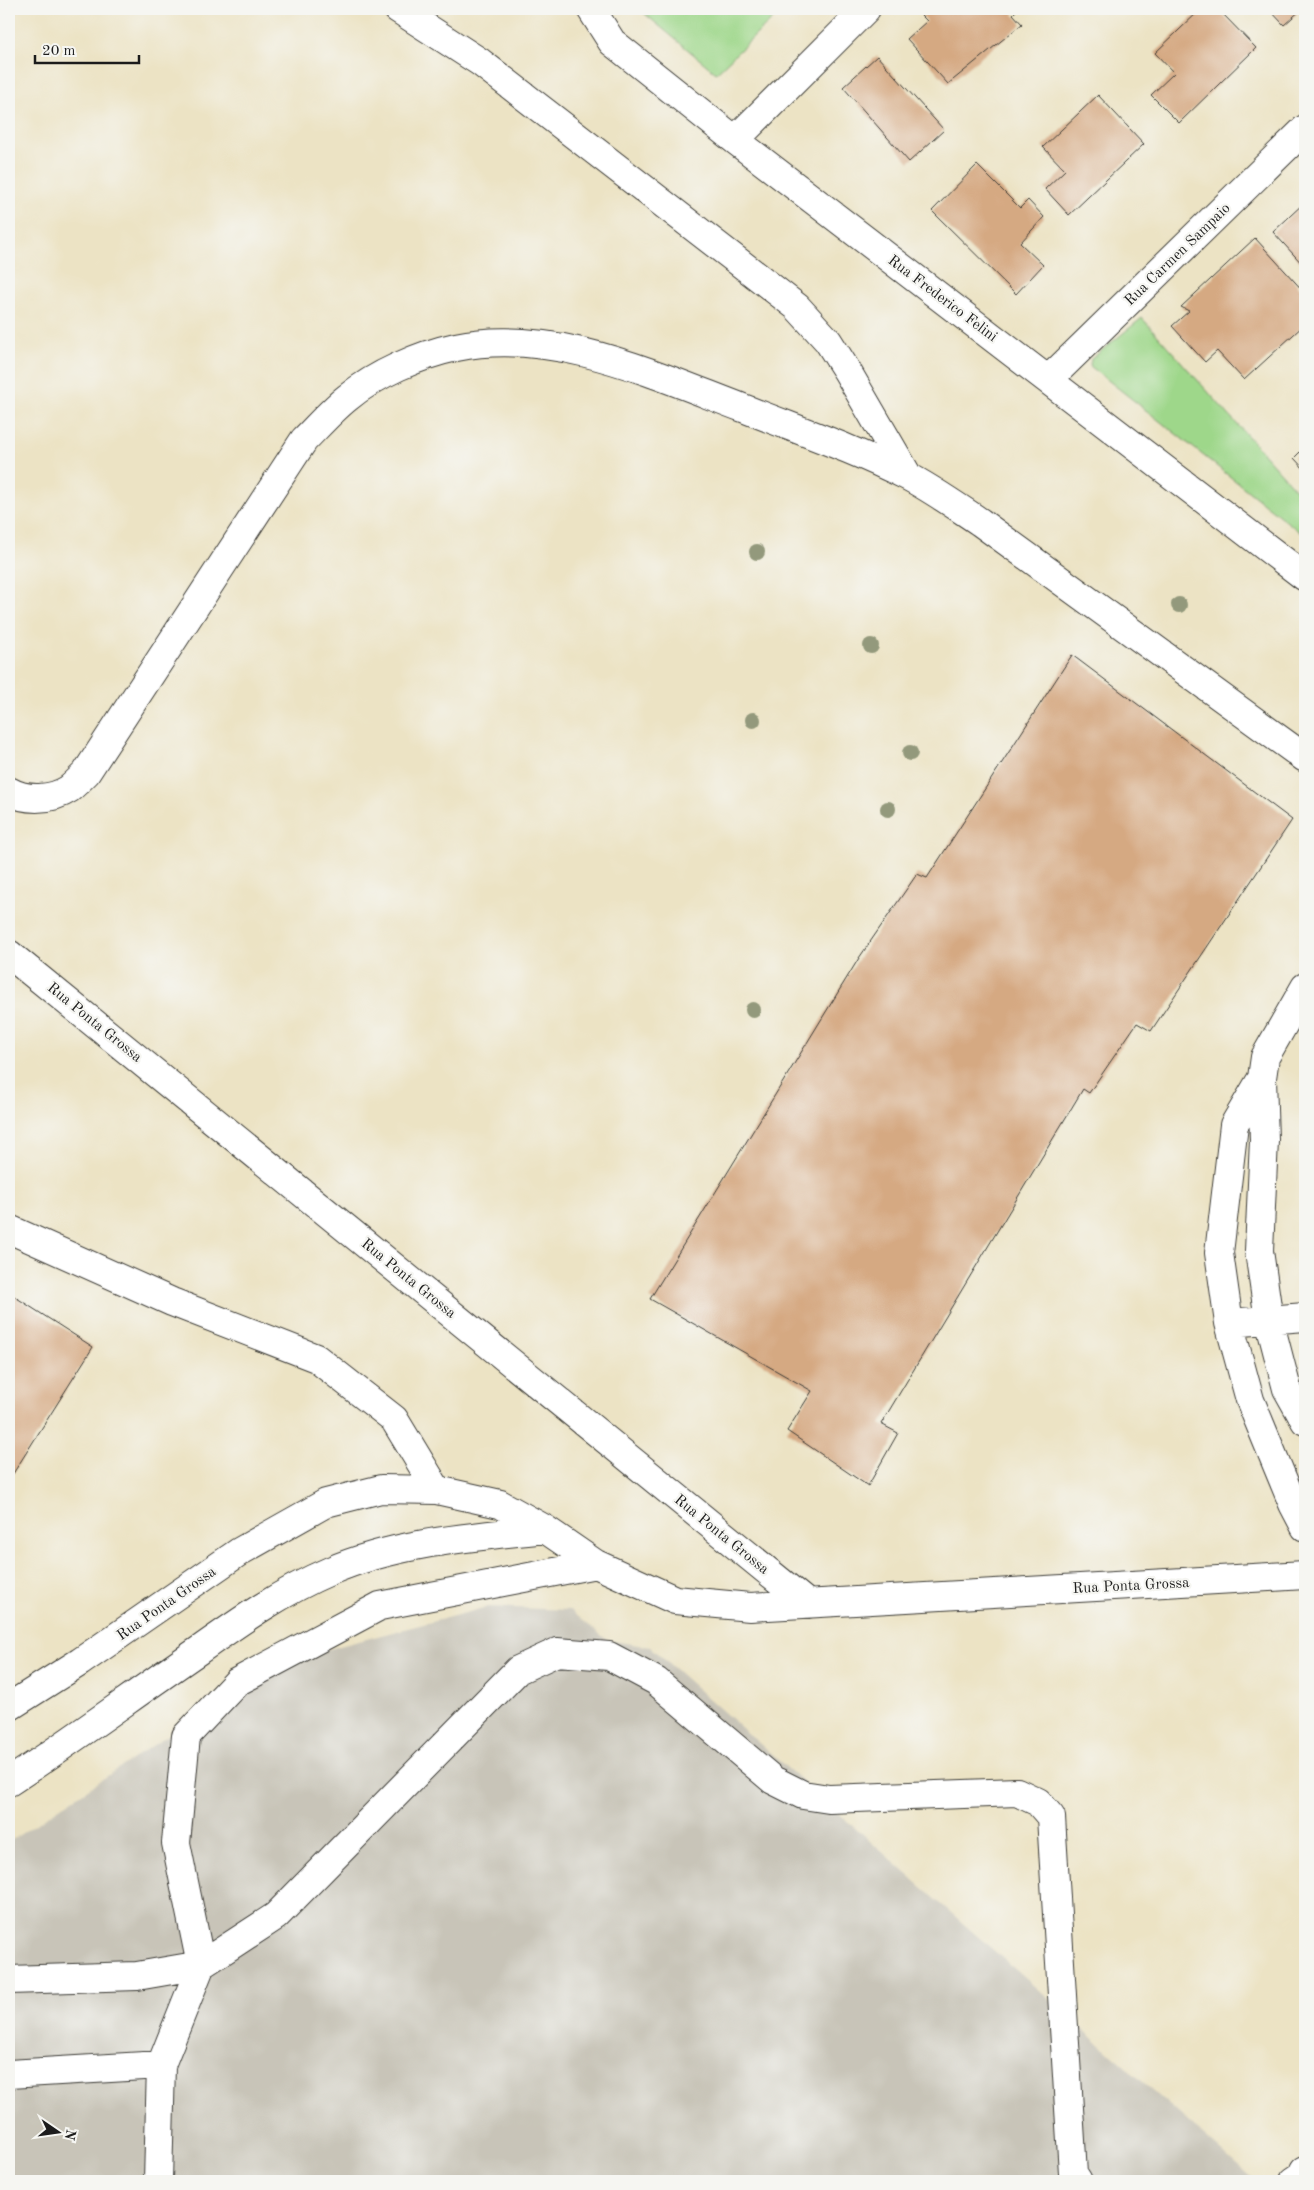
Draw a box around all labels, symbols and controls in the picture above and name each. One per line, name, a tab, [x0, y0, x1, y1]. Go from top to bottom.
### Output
scale bar	[35, 32, 139, 64]
text: 20 m	[42, 44, 76, 59]
street label: Rua Carmen Sampaio	[1122, 201, 1234, 309]
street label: Rua Frederico Felini	[885, 253, 1000, 345]
street label: Rua Ponta Grossa	[44, 981, 145, 1066]
street label: Rua Ponta Grossa	[358, 1237, 459, 1322]
street label: Rua Ponta Grossa	[671, 1493, 772, 1578]
street label: Rua Ponta Grossa	[115, 1564, 220, 1644]
street label: Rua Ponta Grossa	[1072, 1576, 1190, 1597]
north arrow	[32, 2108, 82, 2158]
text: N	[62, 2128, 78, 2142]

